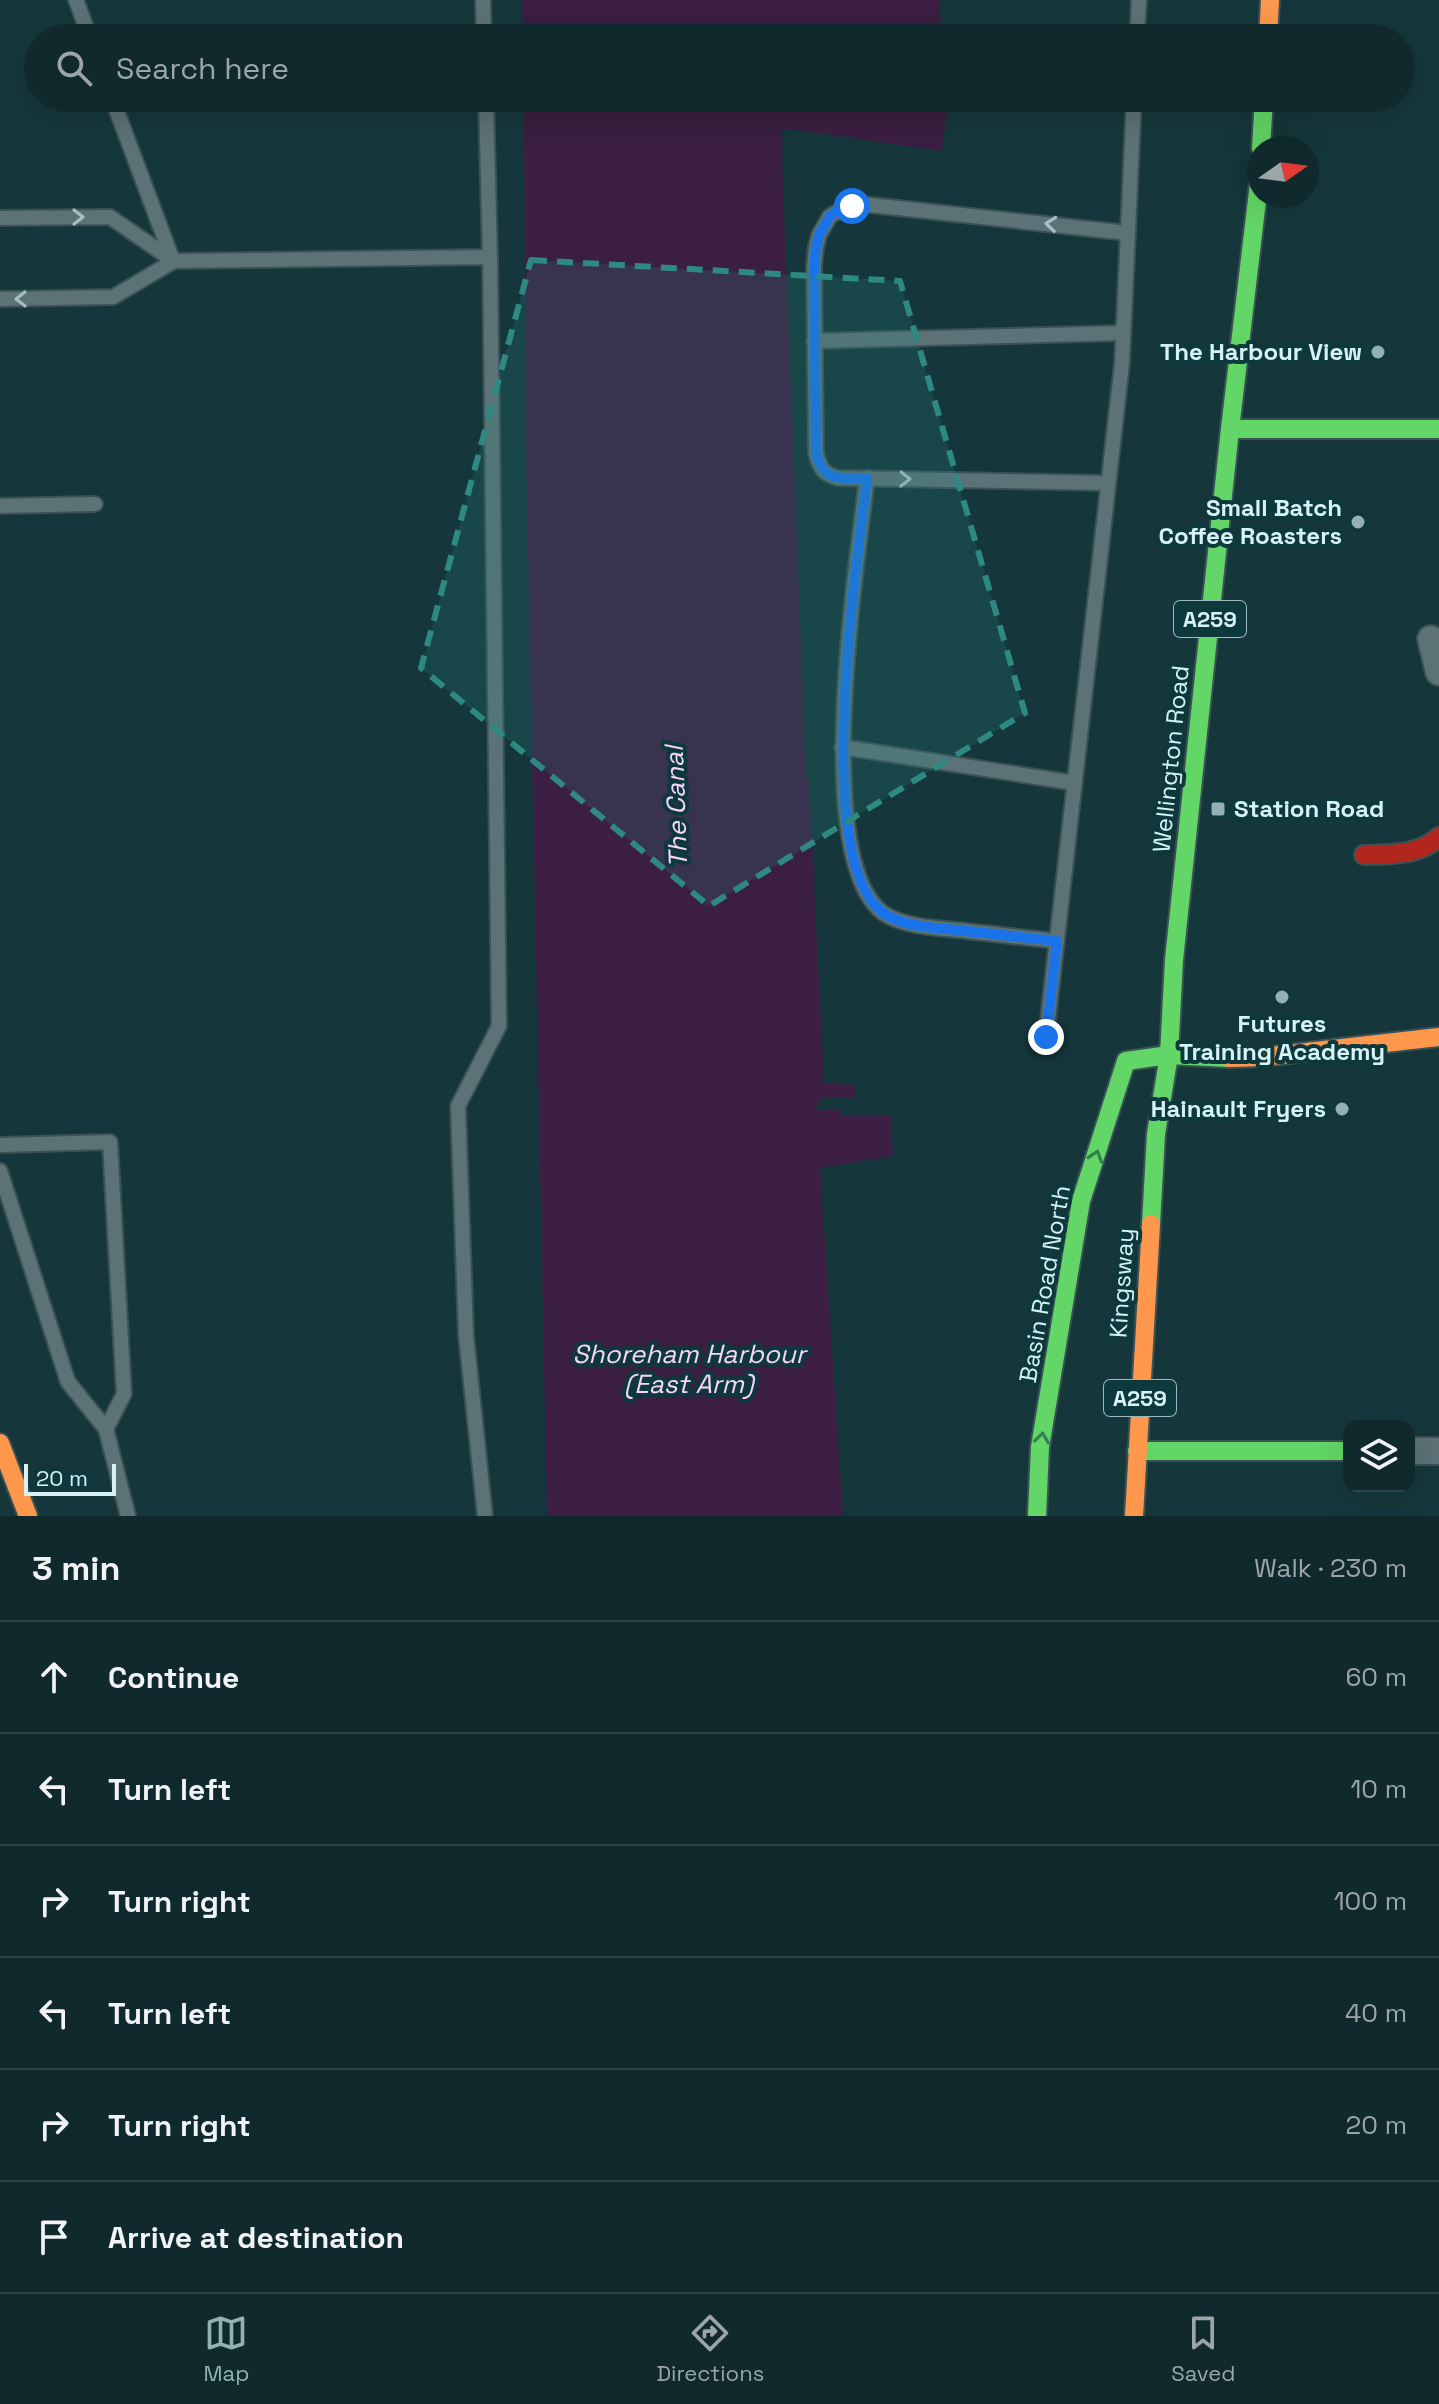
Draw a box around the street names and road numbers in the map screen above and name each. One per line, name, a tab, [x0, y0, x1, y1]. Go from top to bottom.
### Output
road number: A259	[1174, 601, 1246, 637]
street label: Wellington Road	[1145, 664, 1196, 854]
street label: Basin Road North	[1012, 1183, 1077, 1385]
street label: Kingsway	[1102, 1227, 1141, 1339]
road number: A259	[1104, 1380, 1176, 1416]

